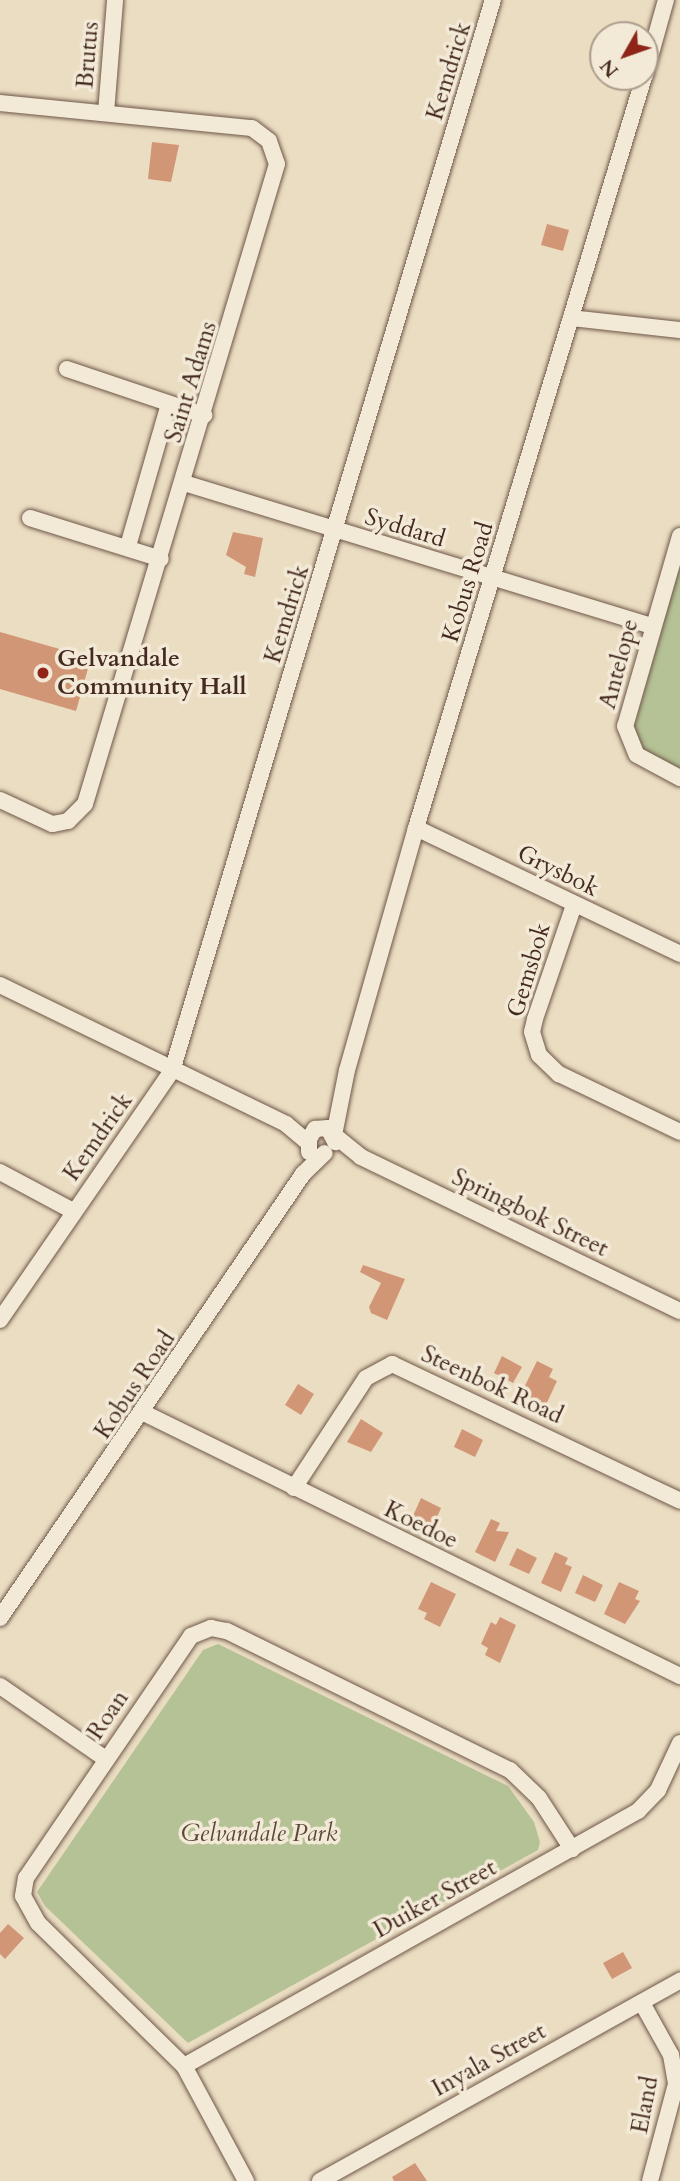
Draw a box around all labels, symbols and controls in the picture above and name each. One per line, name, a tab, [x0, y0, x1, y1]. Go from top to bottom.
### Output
street label: Kemdrick	[420, 18, 478, 124]
street label: Brutus	[71, 20, 105, 90]
north arrow	[589, 21, 659, 91]
text: N	[594, 54, 625, 83]
street label: Saint Adams	[159, 318, 223, 446]
street label: Syddard	[362, 502, 448, 554]
street label: Kobus Road	[436, 518, 500, 646]
street label: Kemdrick	[258, 561, 316, 667]
street label: Antelope	[593, 616, 645, 712]
place label: Gelvandale Community Hall	[57, 645, 247, 701]
marker: Gelvandale Community Hall	[35, 665, 51, 681]
street label: Grysbok	[513, 839, 603, 903]
street label: Gemsbok	[501, 919, 557, 1021]
street label: Kemdrick	[57, 1087, 139, 1187]
street label: Springbok Street	[447, 1163, 613, 1263]
street label: Kobus Road	[88, 1326, 182, 1444]
street label: Steenbok Road	[417, 1340, 567, 1430]
street label: Koedoe	[379, 1495, 463, 1555]
street label: Roan	[81, 1685, 135, 1745]
park label: Gelvandale Park	[181, 1820, 337, 1848]
street label: Duiker Street	[369, 1853, 501, 1945]
street label: Inyala Street	[427, 2017, 551, 2103]
street label: Eland	[625, 2074, 665, 2136]

